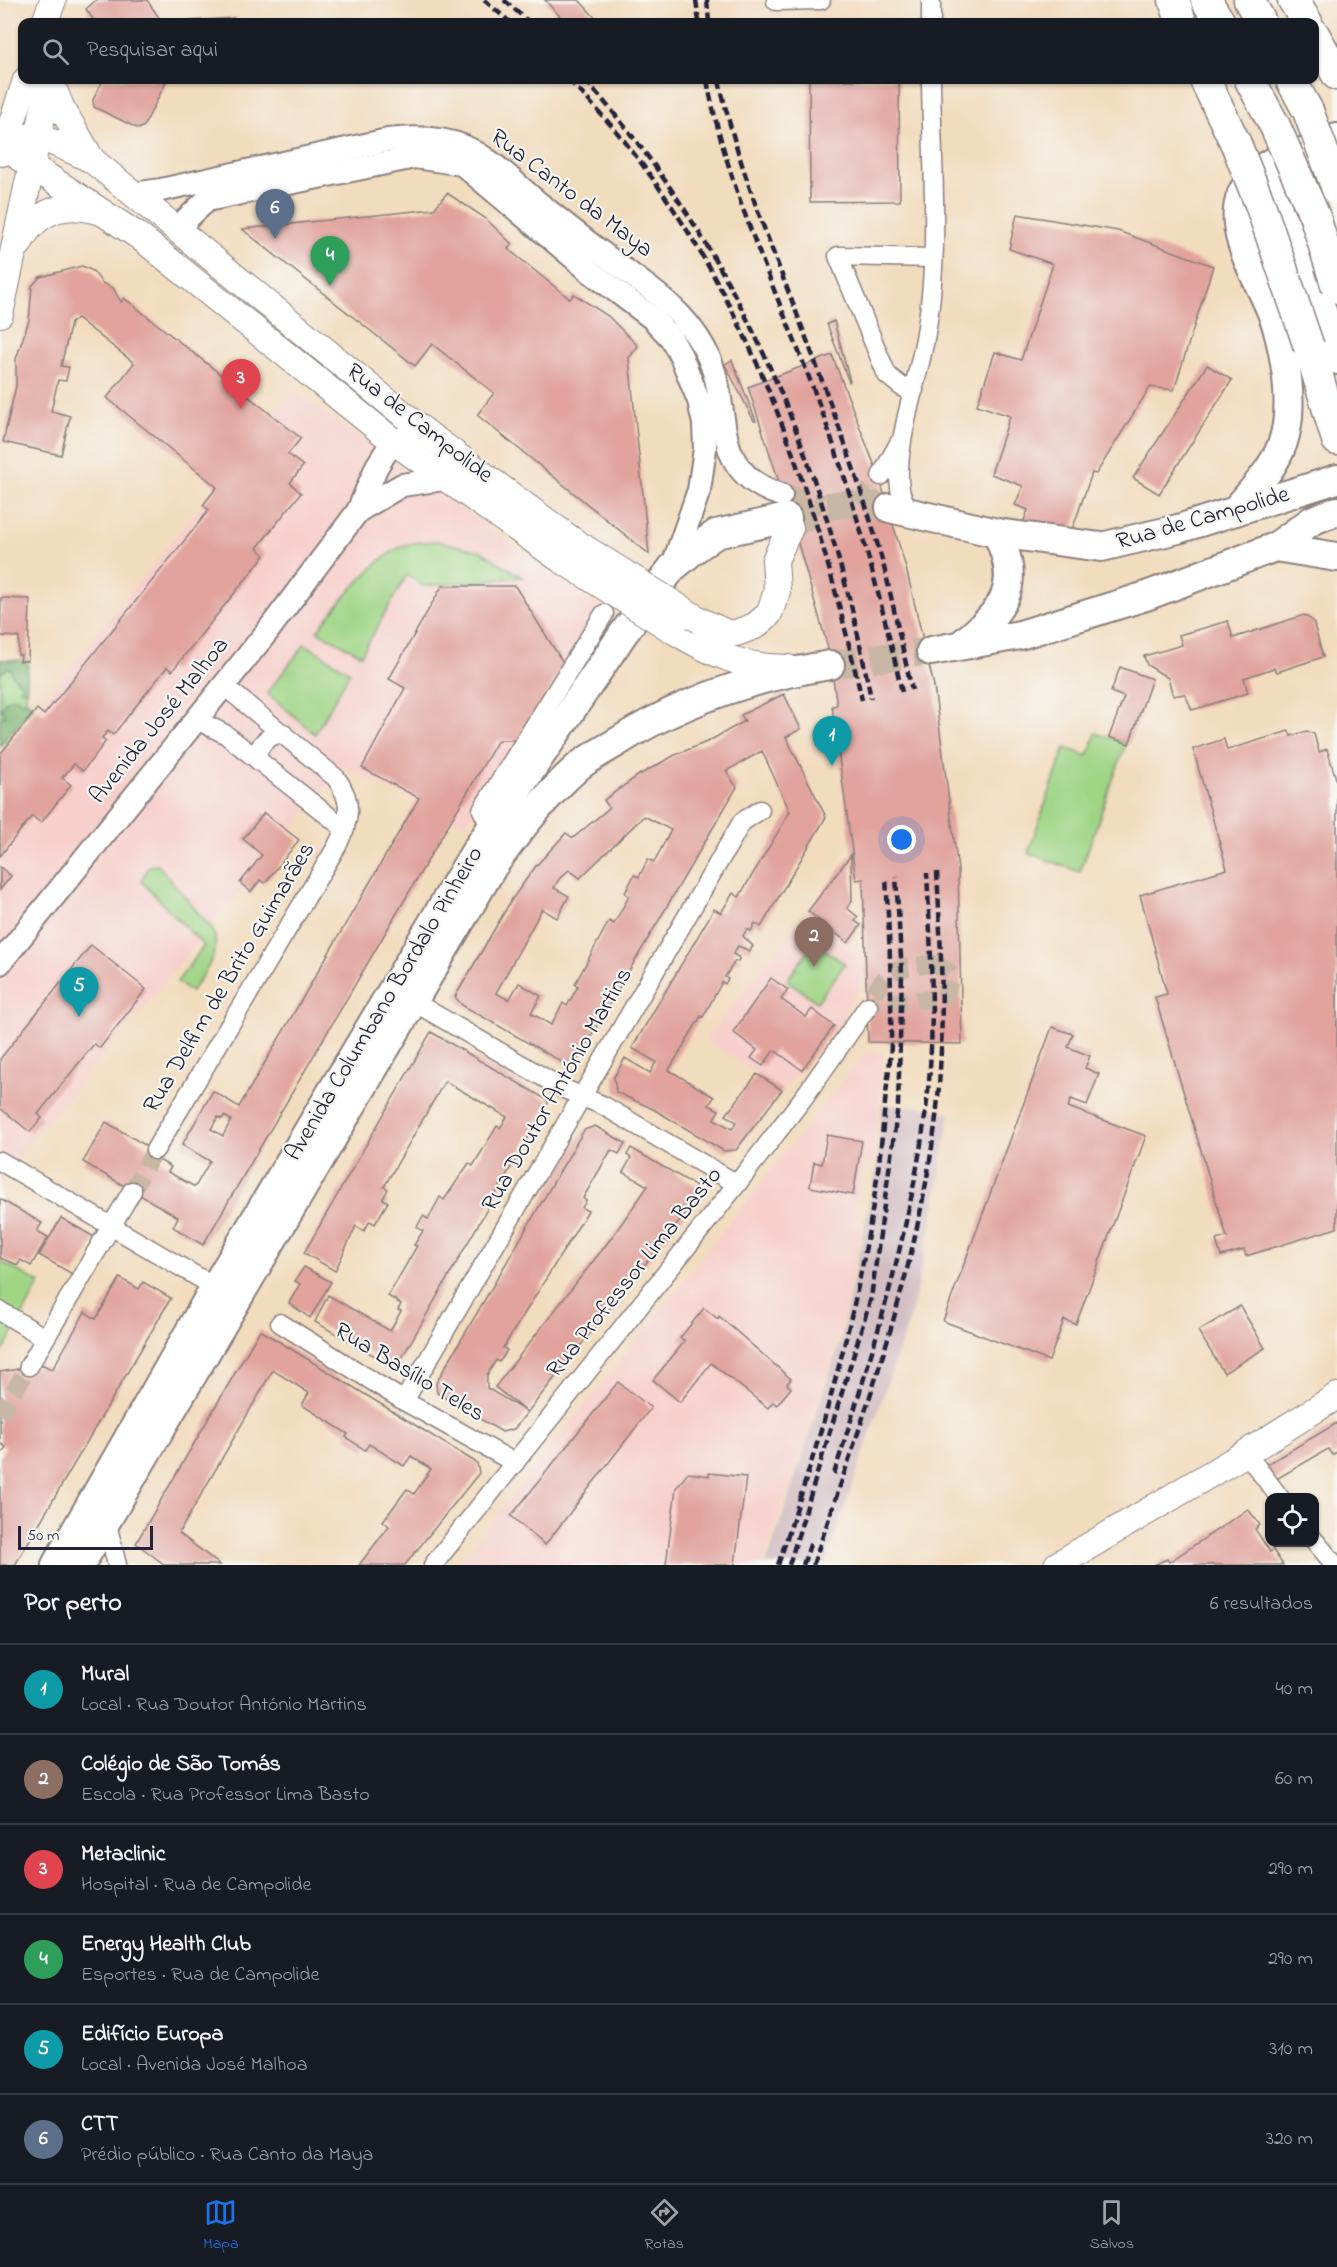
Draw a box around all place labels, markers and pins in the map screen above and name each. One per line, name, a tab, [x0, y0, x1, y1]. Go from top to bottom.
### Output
pin: 6	[256, 190, 294, 239]
pin: 4	[310, 236, 350, 286]
pin: 3	[222, 360, 260, 409]
pin: 1	[812, 716, 852, 766]
pin: 2	[794, 918, 834, 967]
pin: 5	[60, 968, 98, 1017]

